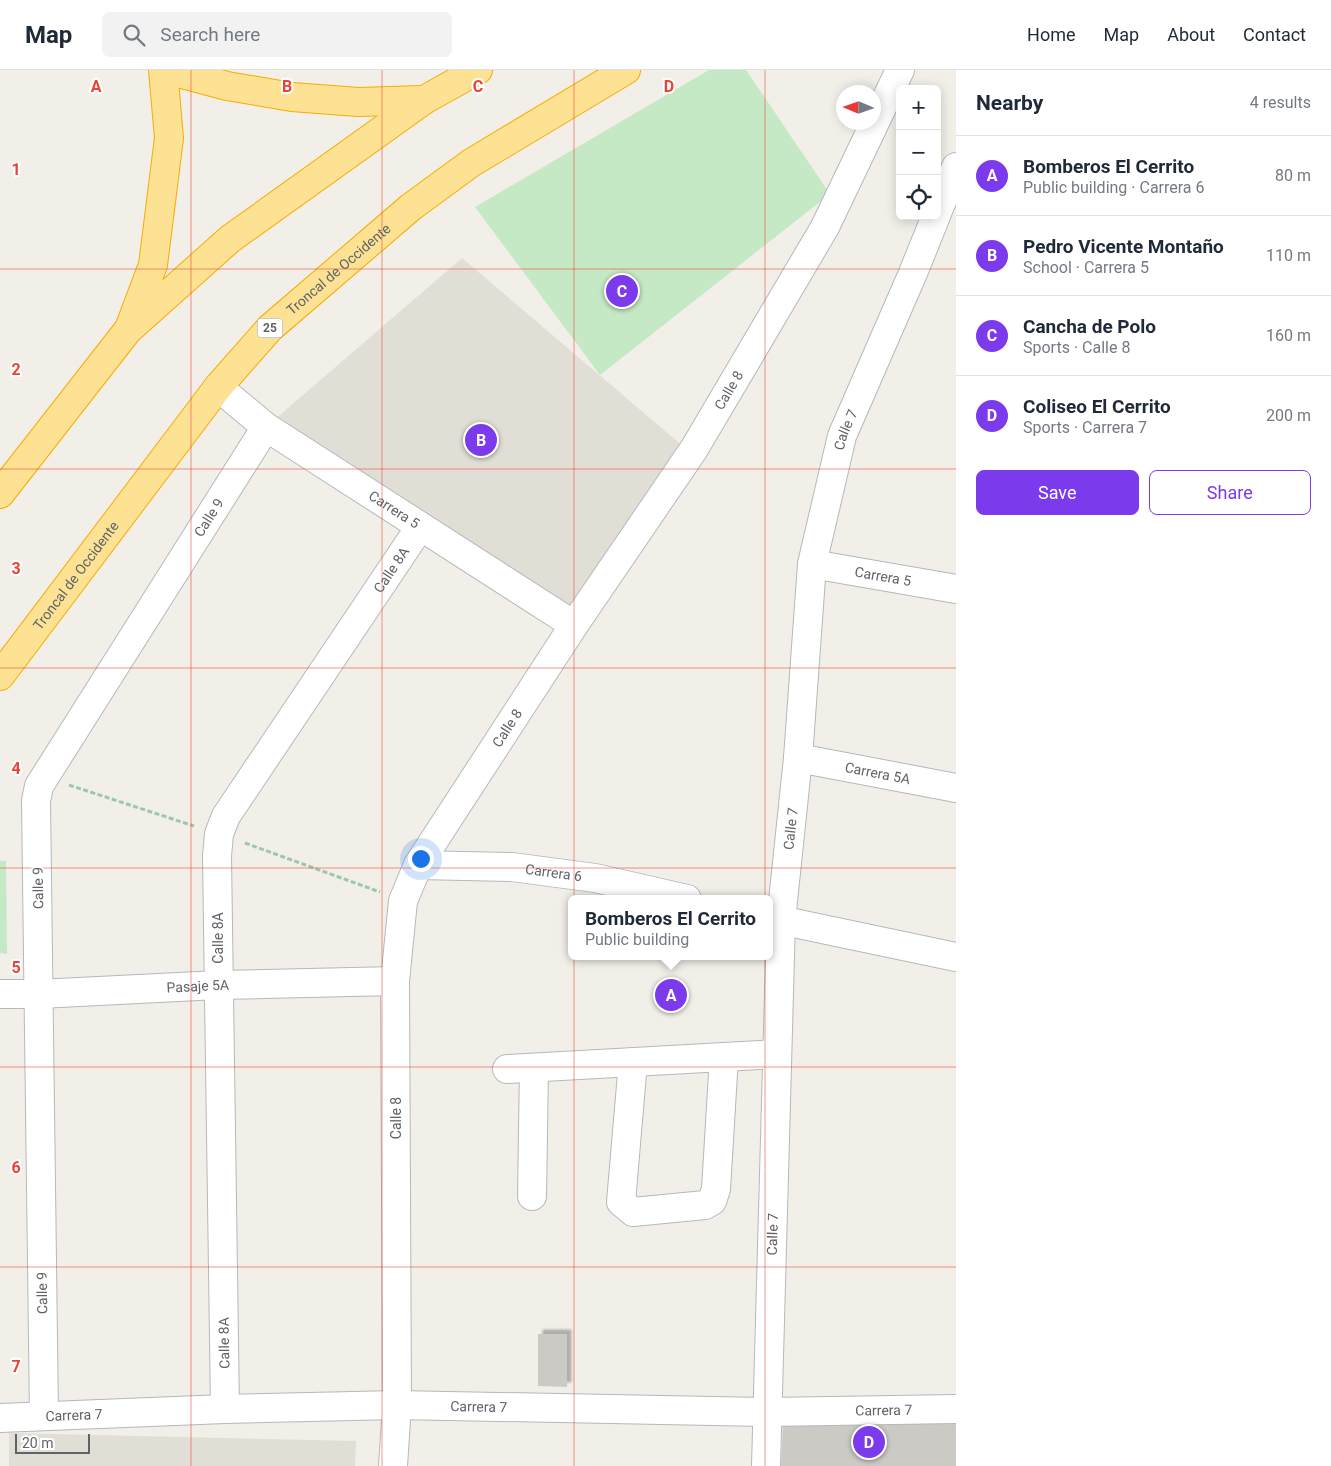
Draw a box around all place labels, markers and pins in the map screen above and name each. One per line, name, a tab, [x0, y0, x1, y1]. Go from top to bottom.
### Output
pin: C	[606, 272, 638, 310]
pin: B	[465, 421, 497, 459]
pin: A	[655, 976, 687, 1014]
pin: D	[853, 1423, 885, 1461]

